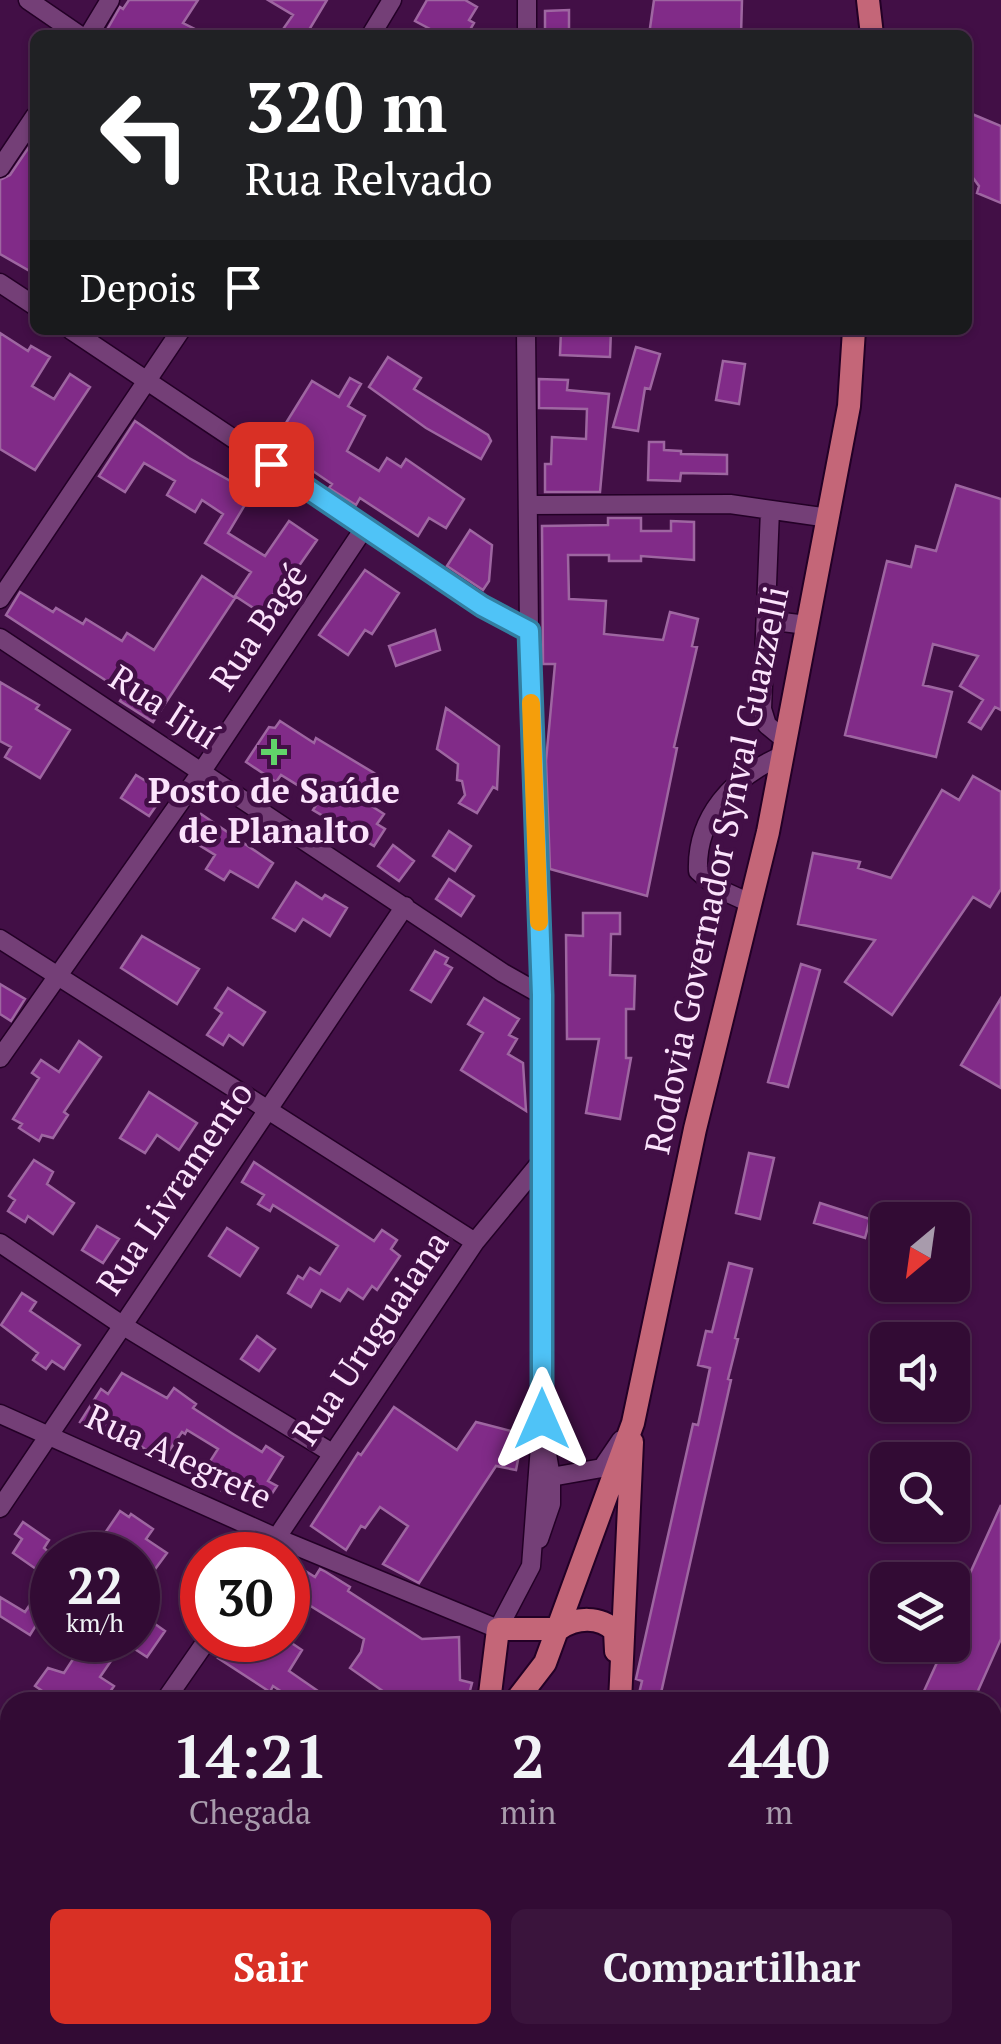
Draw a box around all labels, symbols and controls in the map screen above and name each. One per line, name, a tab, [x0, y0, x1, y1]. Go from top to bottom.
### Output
text: 320 m	[245, 59, 447, 152]
icon: left	[80, 70, 210, 200]
text: Rua Relvado	[245, 148, 493, 208]
icon: arrive	[216, 260, 271, 315]
text: Depois	[80, 263, 196, 313]
pin	[229, 422, 314, 507]
icon: arrive	[244, 437, 299, 492]
street label: Rua Bagé	[199, 554, 317, 699]
street label: Rodovia Governador Synval Guazzelli	[633, 582, 799, 1158]
street label: Rua Ijuí	[101, 654, 228, 759]
marker: Posto de Saúde de Planalto	[261, 739, 287, 765]
place label: Posto de Saúde de Planalto	[148, 767, 400, 853]
street label: Rua Livramento	[86, 1072, 263, 1303]
north arrow	[870, 1202, 970, 1302]
map controls	[870, 1202, 970, 1662]
street label: Rua Uruguaiana	[282, 1222, 459, 1453]
button: sound	[870, 1322, 970, 1422]
position arrow	[490, 1367, 594, 1471]
street label: Rua Alegrete	[79, 1393, 280, 1519]
button: search	[870, 1442, 970, 1542]
speed limit sign: 30	[180, 1532, 310, 1662]
text: 22	[67, 1552, 123, 1618]
button: layers	[870, 1562, 970, 1662]
text: km/h	[66, 1606, 124, 1639]
text: 14:21	[172, 1716, 328, 1795]
text: 2	[511, 1716, 545, 1795]
text: 440	[728, 1716, 830, 1795]
text: Chegada	[189, 1791, 311, 1833]
text: min	[500, 1791, 556, 1833]
text: m	[765, 1791, 793, 1833]
button: Sair	[50, 1909, 491, 2024]
button: Compartilhar	[511, 1909, 952, 2024]

